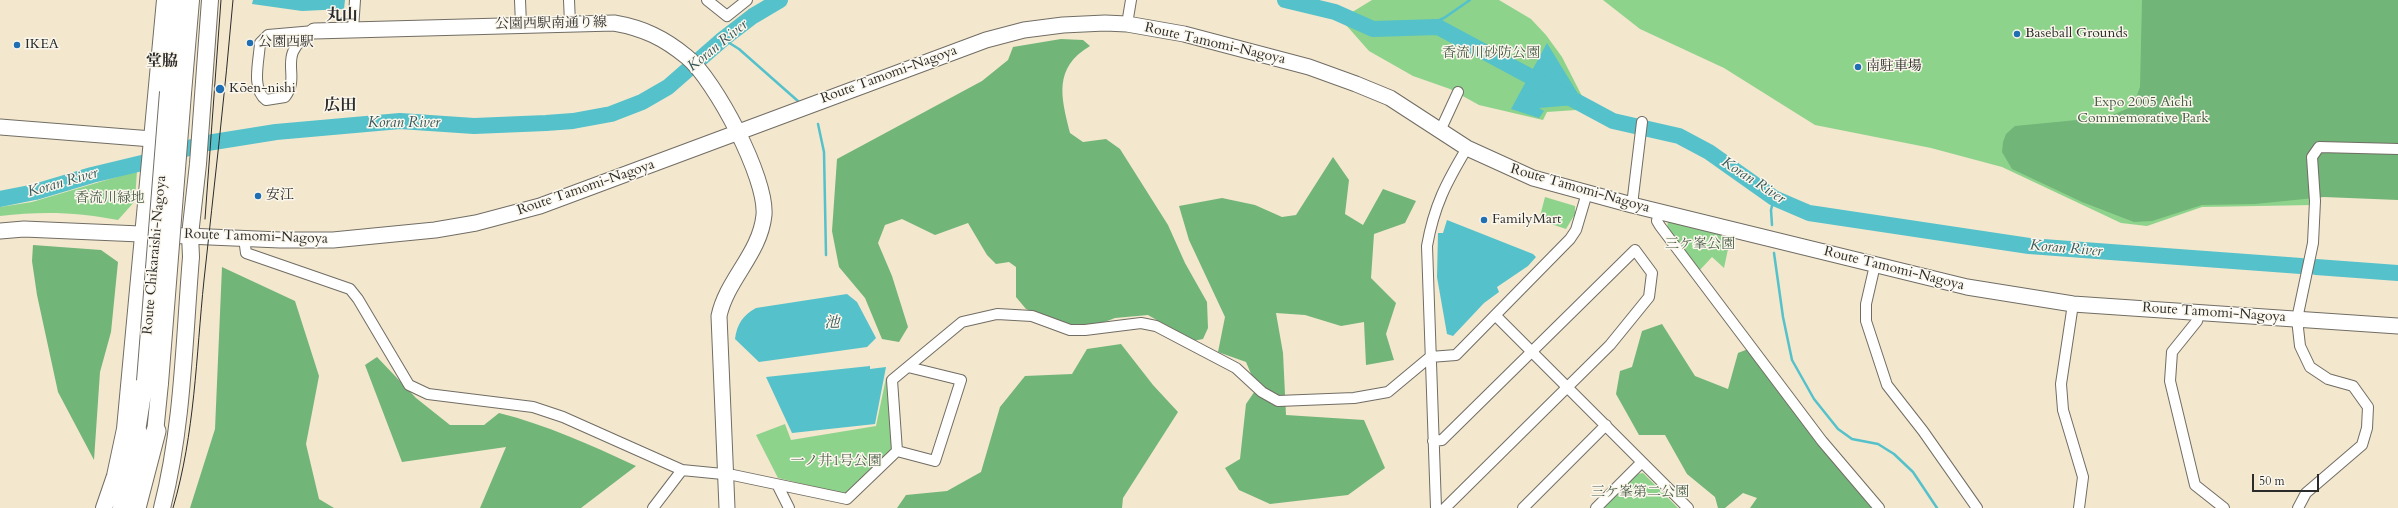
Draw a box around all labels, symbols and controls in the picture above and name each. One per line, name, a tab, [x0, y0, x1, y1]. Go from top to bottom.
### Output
district label: 丸山	[326, 6, 358, 26]
street label: 公園西駅南通り線	[495, 15, 607, 33]
water label: Koran River	[684, 16, 752, 76]
street label: Route Tamomi-Nagoya	[1143, 20, 1287, 68]
place label: Baseball Grounds	[2025, 26, 2128, 42]
marker: Baseball Grounds	[2012, 29, 2022, 39]
place label: 公園西駅	[258, 35, 314, 51]
place label: IKEA	[25, 37, 59, 53]
marker: 公園西駅	[245, 38, 255, 48]
marker: IKEA	[12, 40, 22, 50]
street label: Route Tamomi-Nagoya	[818, 42, 960, 108]
park label: 香流川砂防公園	[1442, 46, 1540, 62]
district label: 堂脇	[146, 52, 178, 72]
place label: 南駐車場	[1866, 59, 1922, 75]
marker: 南駐車場	[1853, 62, 1863, 72]
place label: Kōen-nishi	[229, 81, 296, 97]
marker: Kōen-nishi	[214, 83, 226, 95]
park label: Expo 2005 Aichi Commemorative Park	[2077, 95, 2209, 128]
district label: 広田	[324, 96, 356, 116]
water label: Koran River	[368, 115, 440, 133]
water label: Koran River	[1718, 154, 1788, 208]
street label: Route Tamomi-Nagoya	[515, 157, 657, 219]
street label: Route Tamomi-Nagoya	[1508, 161, 1652, 217]
water label: Koran River	[26, 164, 100, 202]
street label: Route Chikaraishi-Nagoya	[140, 175, 170, 335]
place label: 安江	[266, 188, 294, 204]
park label: 香流川緑地	[75, 191, 145, 207]
marker: 安江	[253, 191, 263, 201]
place label: FamilyMart	[1492, 212, 1562, 228]
marker: FamilyMart	[1479, 215, 1489, 225]
street label: Route Tamomi-Nagoya	[184, 226, 328, 248]
park label: 三ケ峯公園	[1665, 237, 1735, 253]
water label: Koran River	[2029, 237, 2103, 261]
street label: Route Tamomi-Nagoya	[1822, 243, 1966, 295]
street label: Route Tamomi-Nagoya	[2142, 300, 2286, 326]
water label: 池	[825, 315, 839, 333]
park label: 一ノ井1号公園	[790, 454, 882, 470]
scale bar	[2254, 466, 2321, 492]
text: 50 m	[2259, 473, 2285, 489]
park label: 三ケ峯第二公園	[1591, 485, 1689, 501]

